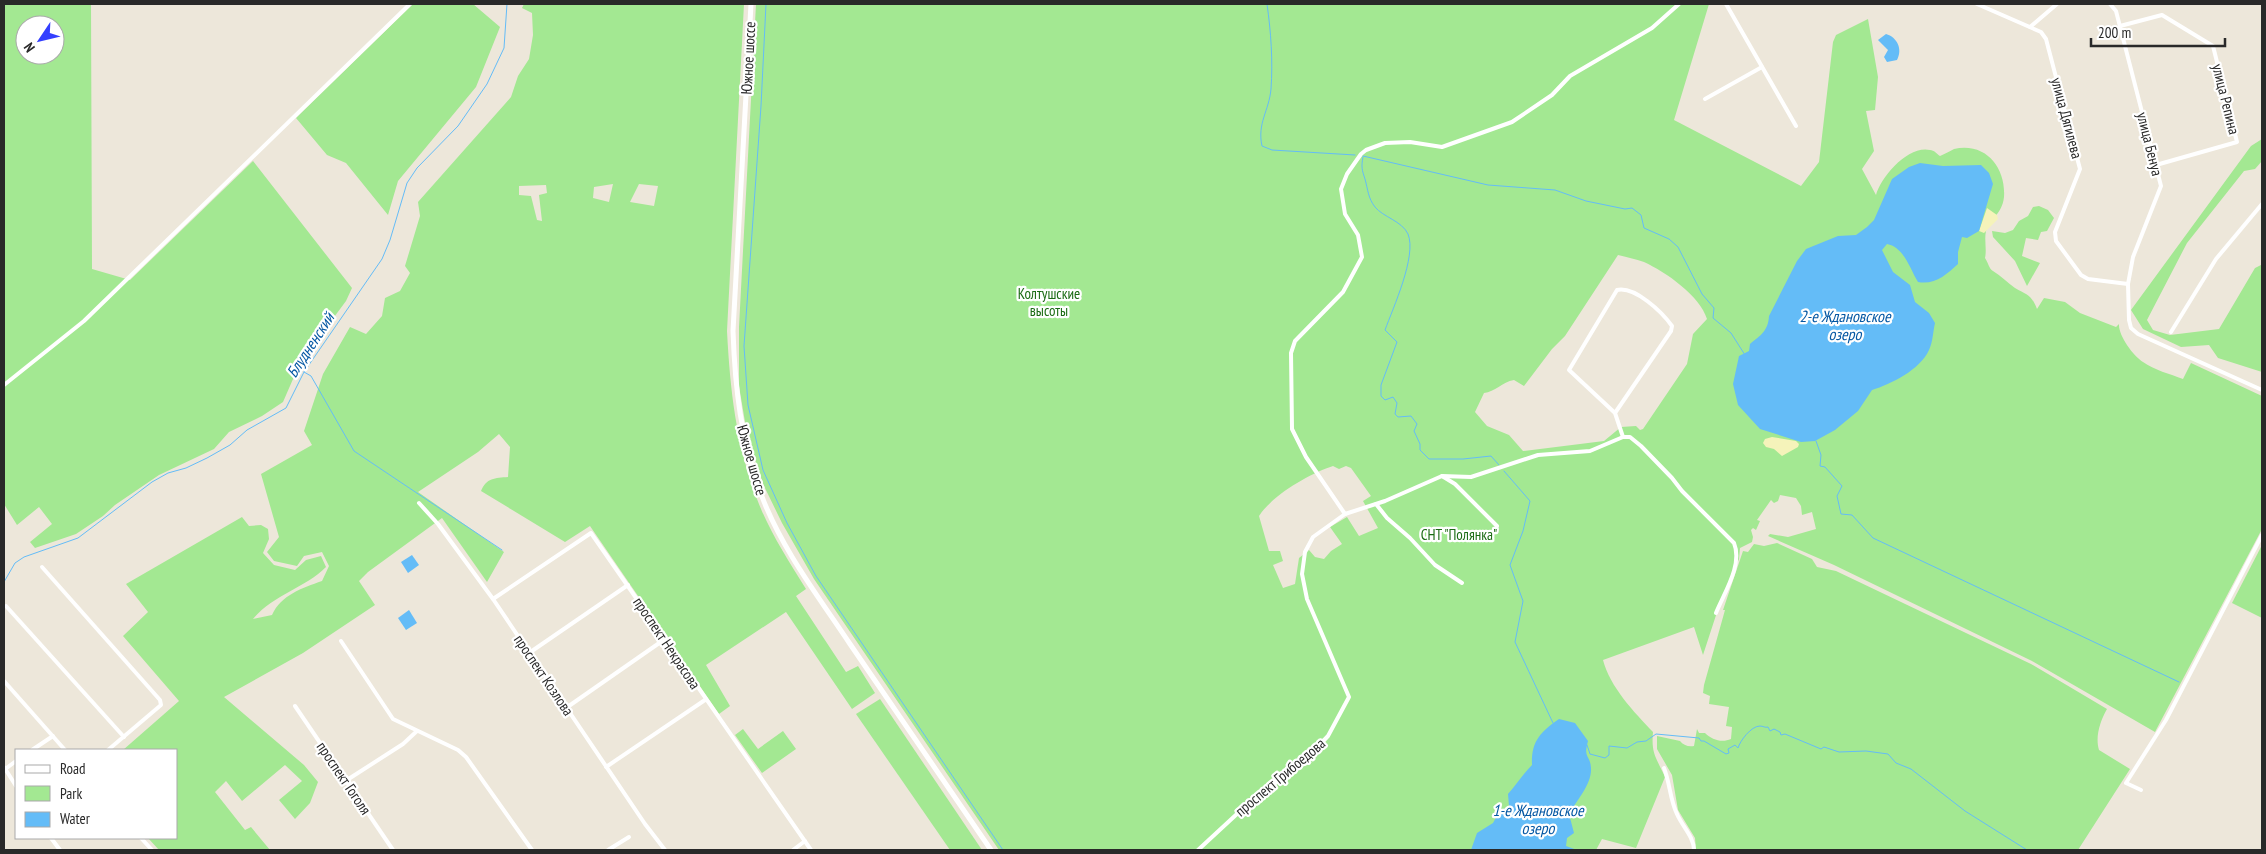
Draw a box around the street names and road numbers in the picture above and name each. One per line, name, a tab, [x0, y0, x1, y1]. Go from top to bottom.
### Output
street label: Южное шоссе	[737, 21, 759, 95]
street label: улица Репина	[2208, 62, 2244, 136]
street label: улица Дягилева	[2047, 75, 2087, 161]
street label: улица Бенуа	[2133, 110, 2167, 178]
street label: Южное шоссе	[733, 422, 771, 498]
street label: проспект Некрасова	[629, 593, 705, 693]
street label: проспект Козлова	[510, 631, 578, 719]
street label: проспект Грибоедова	[1231, 734, 1329, 820]
street label: проспект Гоголя	[313, 738, 375, 818]

